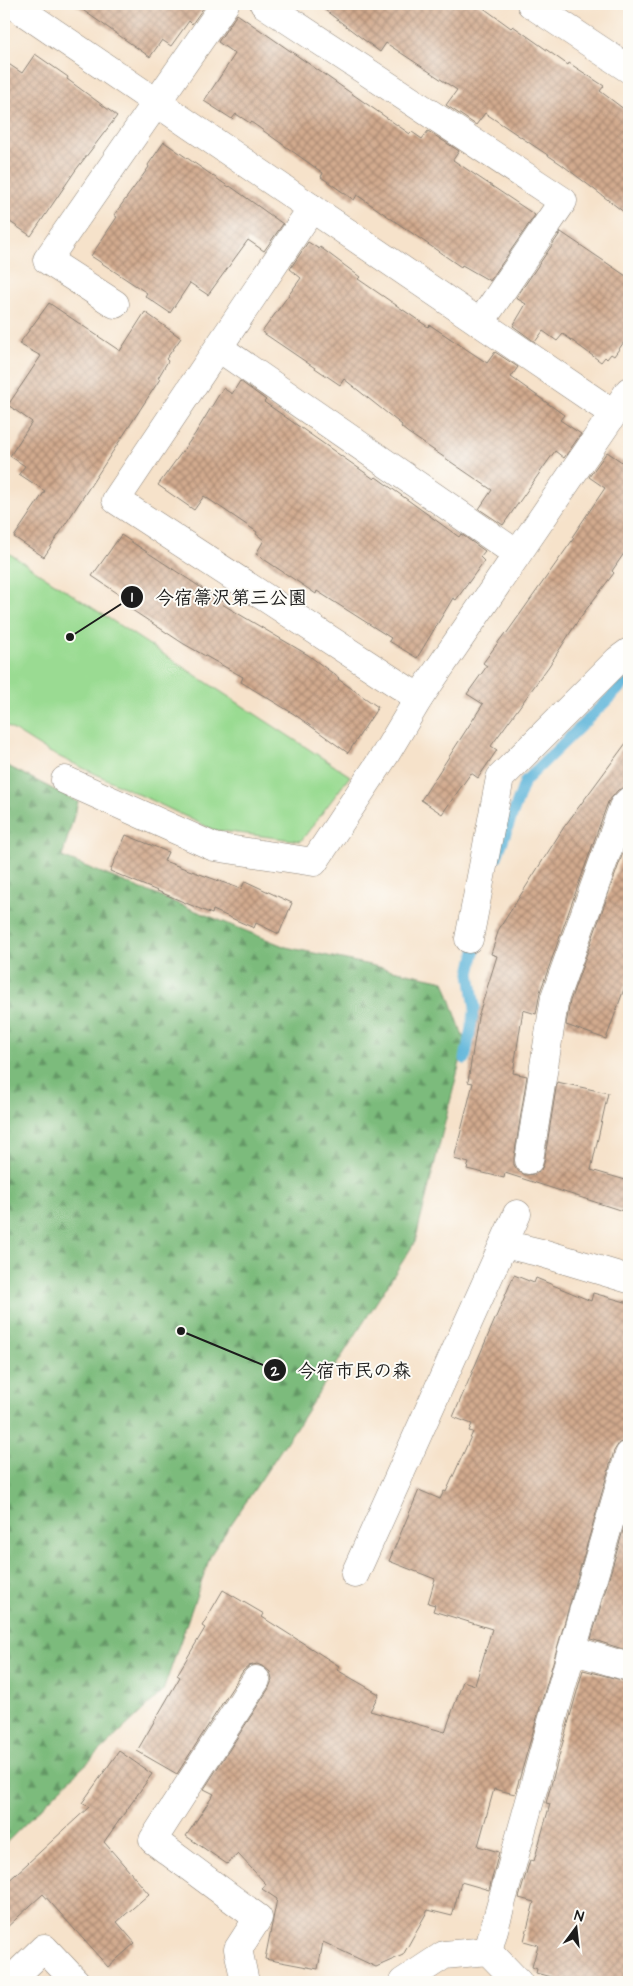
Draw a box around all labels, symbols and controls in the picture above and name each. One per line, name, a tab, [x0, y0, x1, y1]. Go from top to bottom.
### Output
callout: 今宿箒沢第三公園	[120, 580, 317, 614]
text: 今宿箒沢第三公園	[155, 585, 307, 612]
text: 1	[131, 587, 133, 608]
callout: 今宿市民の森	[262, 1353, 421, 1387]
text: 今宿市民の森	[297, 1358, 411, 1385]
text: 2	[270, 1361, 280, 1382]
north arrow	[550, 1904, 600, 1954]
text: N	[572, 1906, 586, 1927]

